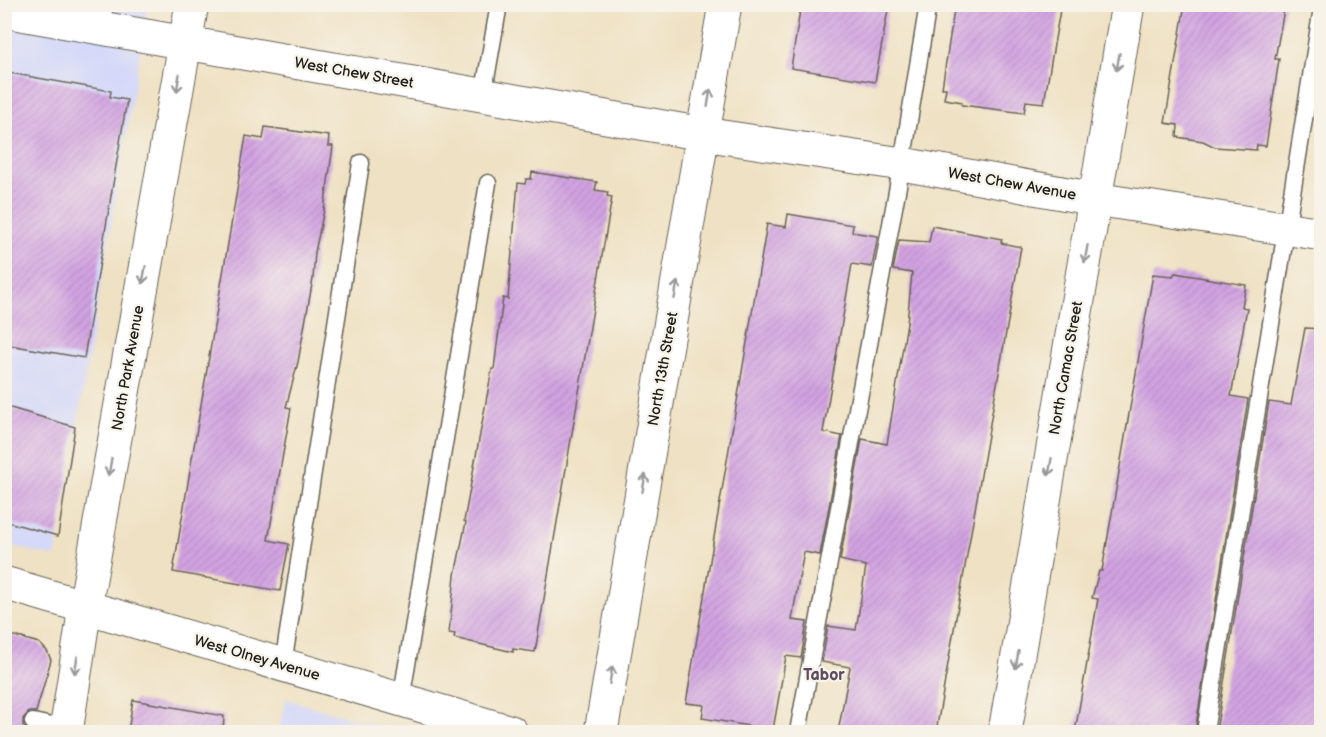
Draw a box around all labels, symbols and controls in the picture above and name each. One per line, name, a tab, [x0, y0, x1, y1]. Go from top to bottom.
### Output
one-way arrow	[1113, 52, 1124, 72]
street label: West Chew Street	[293, 53, 415, 93]
one-way arrow	[172, 72, 183, 92]
one-way arrow	[704, 89, 715, 108]
street label: West Chew Avenue	[946, 163, 1078, 205]
one-way arrow	[1080, 244, 1091, 264]
one-way arrow	[138, 264, 149, 284]
one-way arrow	[671, 281, 682, 301]
street label: North Camac Street	[1045, 299, 1087, 436]
street label: North Park Avenue	[108, 304, 148, 432]
street label: North 13th Street	[644, 310, 682, 427]
one-way arrow	[104, 456, 115, 476]
one-way arrow	[1044, 457, 1055, 477]
one-way arrow	[639, 473, 650, 493]
street label: West Olney Avenue	[192, 631, 322, 685]
one-way arrow	[1012, 649, 1023, 669]
one-way arrow	[70, 655, 81, 675]
one-way arrow	[606, 665, 617, 685]
district label: Tabor	[803, 666, 845, 685]

